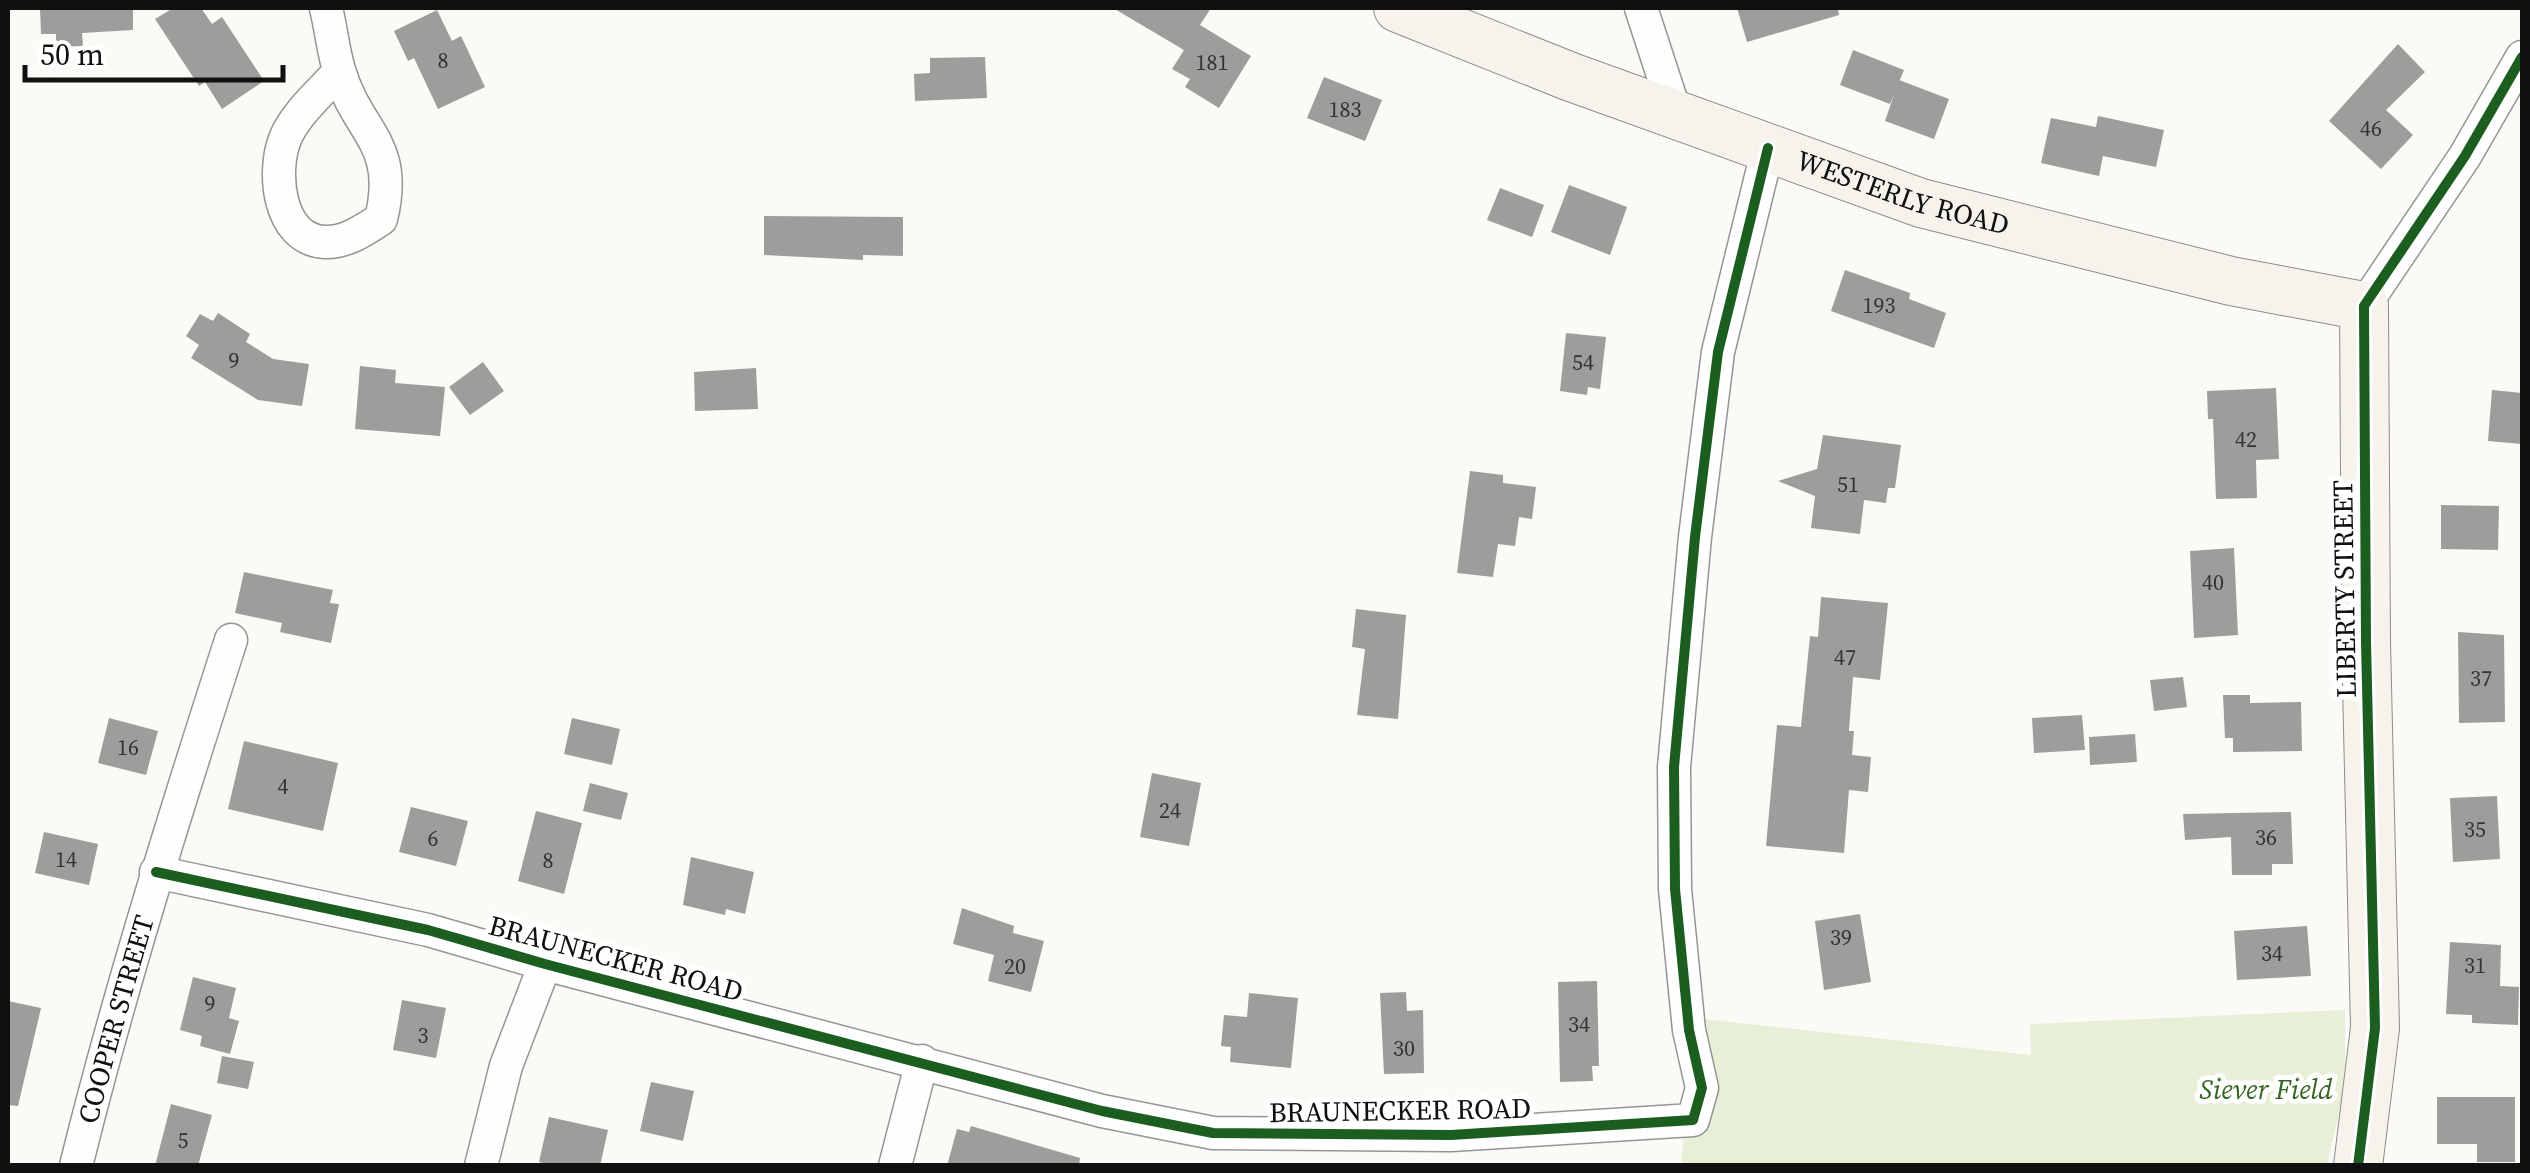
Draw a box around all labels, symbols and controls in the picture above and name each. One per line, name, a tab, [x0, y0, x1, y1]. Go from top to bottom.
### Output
scale bar	[25, 20, 282, 82]
text: 50 m	[40, 34, 104, 75]
house number: 8	[437, 45, 449, 75]
house number: 181	[1195, 47, 1229, 77]
house number: 183	[1328, 94, 1362, 124]
house number: 46	[2360, 113, 2382, 143]
street label: WESTERLY ROAD	[1791, 141, 2013, 244]
house number: 193	[1862, 290, 1896, 320]
house number: 9	[228, 345, 240, 375]
house number: 54	[1572, 347, 1594, 377]
house number: 42	[2235, 424, 2257, 454]
house number: 51	[1837, 469, 1859, 499]
street label: LIBERTY STREET	[2323, 480, 2365, 698]
house number: 40	[2202, 567, 2224, 597]
house number: 47	[1834, 642, 1856, 672]
house number: 37	[2470, 663, 2492, 693]
house number: 16	[117, 732, 139, 762]
house number: 4	[277, 771, 289, 801]
house number: 24	[1159, 795, 1181, 825]
house number: 35	[2464, 814, 2486, 844]
house number: 36	[2255, 822, 2277, 852]
house number: 6	[427, 823, 439, 853]
house number: 14	[55, 844, 77, 874]
house number: 8	[542, 845, 554, 875]
street label: BRAUNECKER ROAD	[485, 906, 747, 1010]
street label: COOPER STREET	[69, 910, 163, 1127]
house number: 39	[1830, 922, 1852, 952]
house number: 34	[2261, 938, 2283, 968]
house number: 31	[2464, 950, 2486, 980]
house number: 20	[1004, 951, 1026, 981]
house number: 9	[204, 988, 216, 1018]
house number: 34	[1568, 1009, 1590, 1039]
house number: 3	[417, 1020, 429, 1050]
house number: 30	[1393, 1033, 1415, 1063]
park label: Siever Field	[2199, 1070, 2333, 1108]
street label: BRAUNECKER ROAD	[1269, 1089, 1531, 1131]
house number: 5	[177, 1125, 189, 1155]

